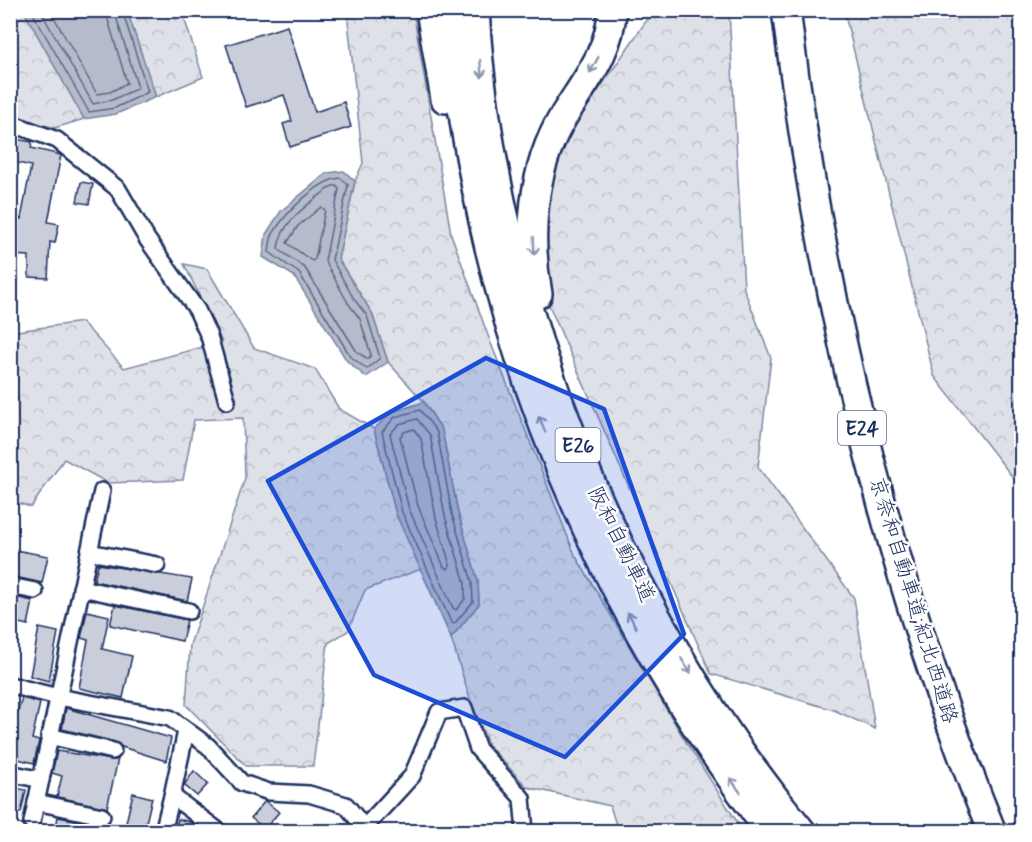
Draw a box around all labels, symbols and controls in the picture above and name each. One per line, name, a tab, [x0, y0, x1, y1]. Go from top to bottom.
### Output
one-way arrow	[588, 56, 599, 74]
one-way arrow	[476, 58, 487, 78]
one-way arrow	[529, 236, 540, 256]
road number: E24	[838, 411, 886, 445]
one-way arrow	[536, 415, 547, 433]
road number: E26	[556, 428, 600, 462]
street label: 京奈和自動車道;紀北西道路	[862, 473, 964, 727]
street label: 阪和自動車道	[581, 482, 661, 607]
one-way arrow	[626, 611, 637, 629]
one-way arrow	[680, 657, 692, 674]
one-way arrow	[729, 777, 741, 793]

